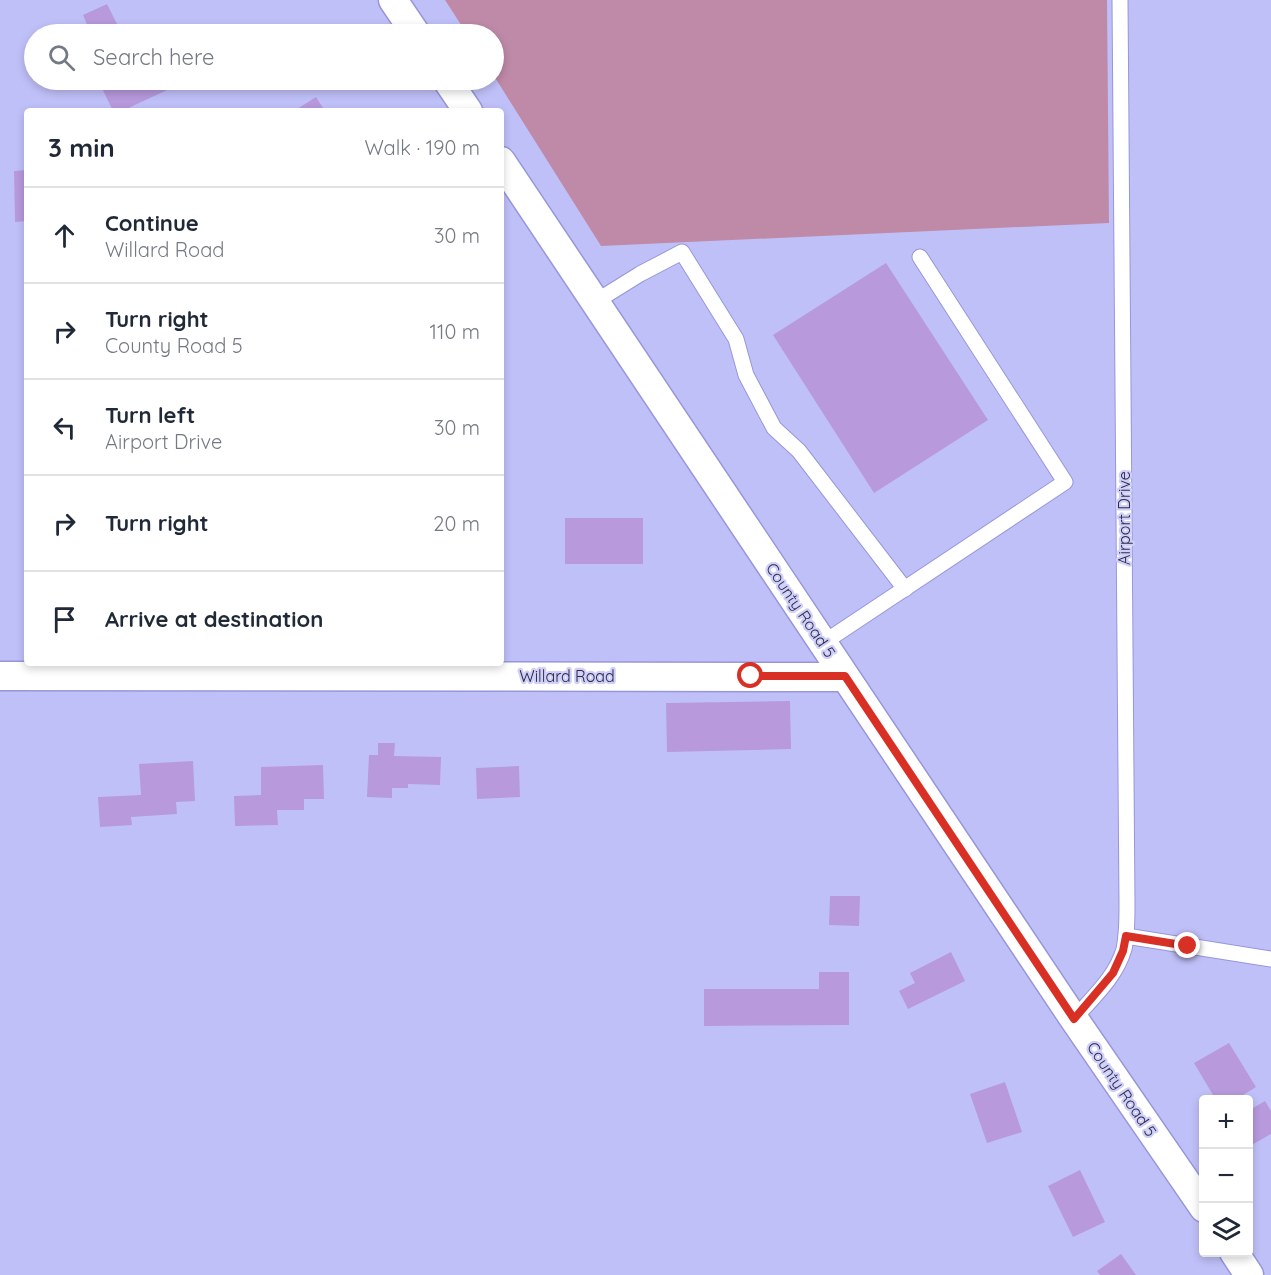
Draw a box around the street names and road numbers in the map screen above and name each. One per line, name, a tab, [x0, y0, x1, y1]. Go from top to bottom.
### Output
street label: Airport Drive	[1114, 471, 1134, 565]
street label: County Road 5	[762, 559, 840, 661]
street label: Willard Road	[519, 666, 615, 686]
street label: County Road 5	[1083, 1038, 1161, 1140]

